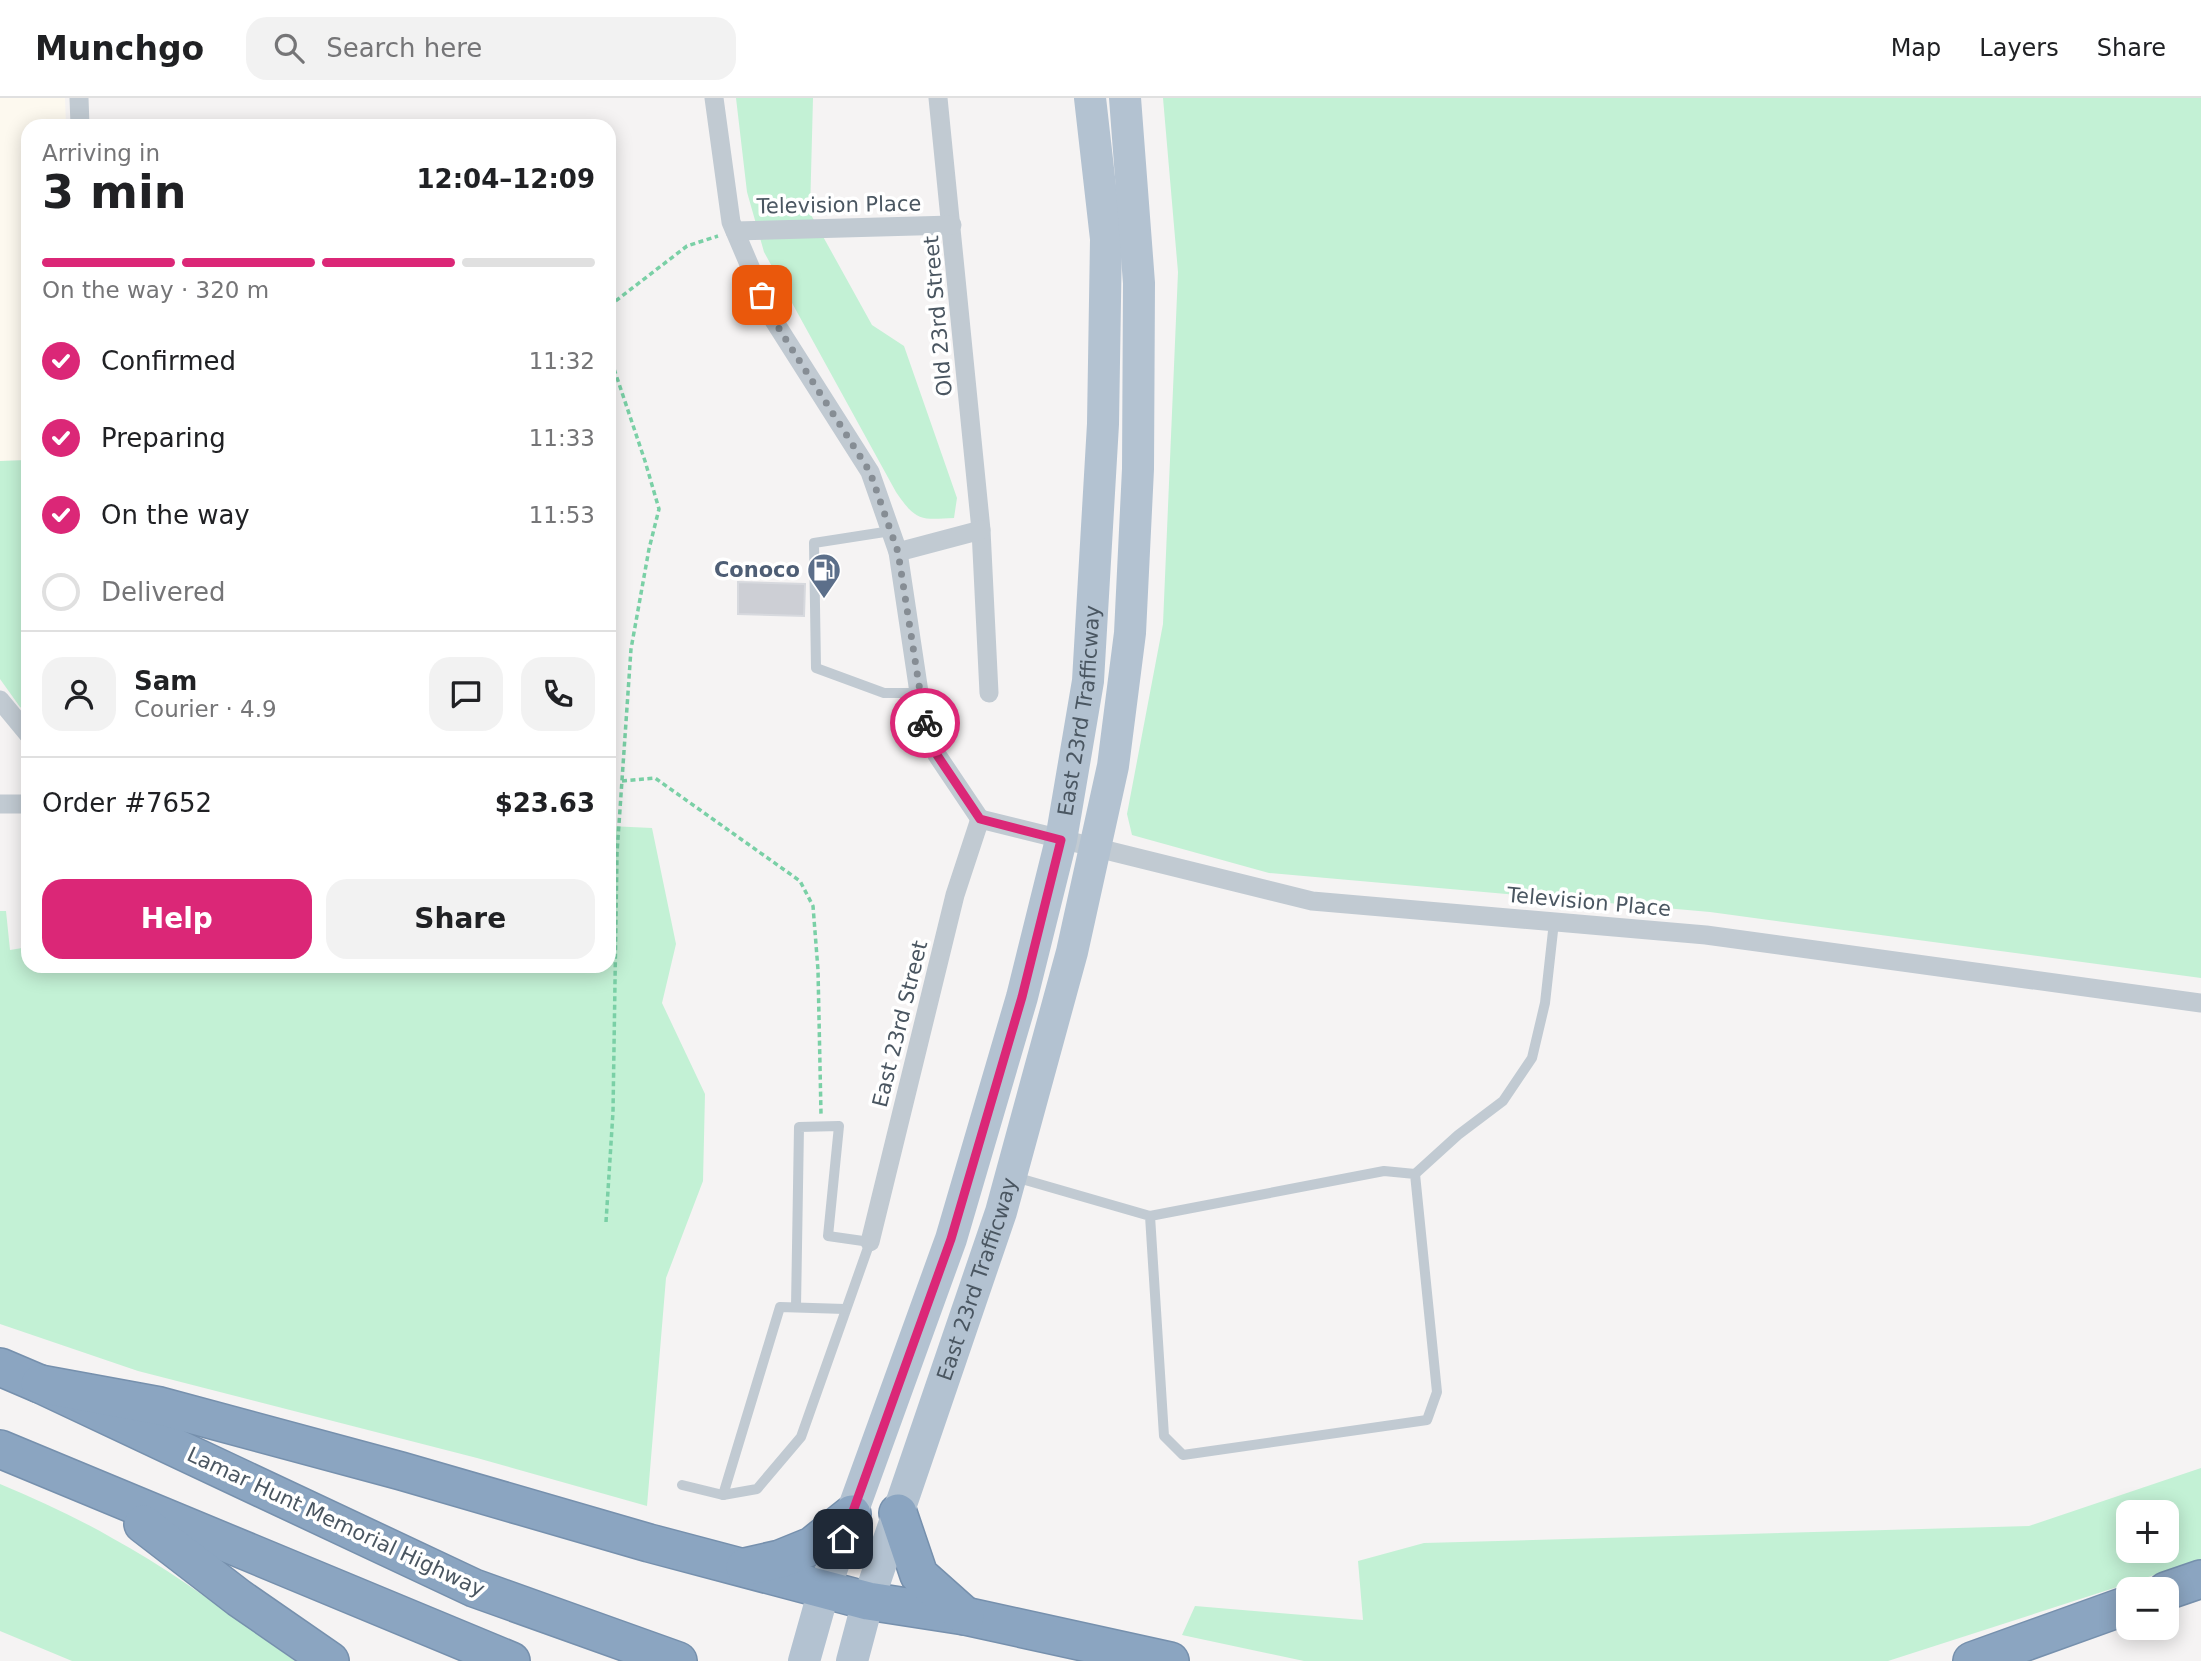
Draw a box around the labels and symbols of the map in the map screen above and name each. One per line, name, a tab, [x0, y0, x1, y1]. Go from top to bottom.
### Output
street label: Television Place	[755, 192, 922, 218]
street label: Old 23rd Street	[919, 235, 957, 397]
pin	[732, 265, 792, 325]
fuel station icon: Conoco	[805, 551, 843, 600]
place label: Conoco	[714, 558, 800, 582]
street label: East 23rd Trafficway	[1053, 604, 1104, 818]
courier	[890, 688, 960, 758]
street label: Television Place	[1505, 883, 1672, 921]
street label: East 23rd Street	[868, 938, 932, 1110]
street label: East 23rd Trafficway	[932, 1175, 1022, 1384]
street label: Lamar Hunt Memorial Highway	[183, 1442, 489, 1602]
pin	[813, 1509, 873, 1569]

